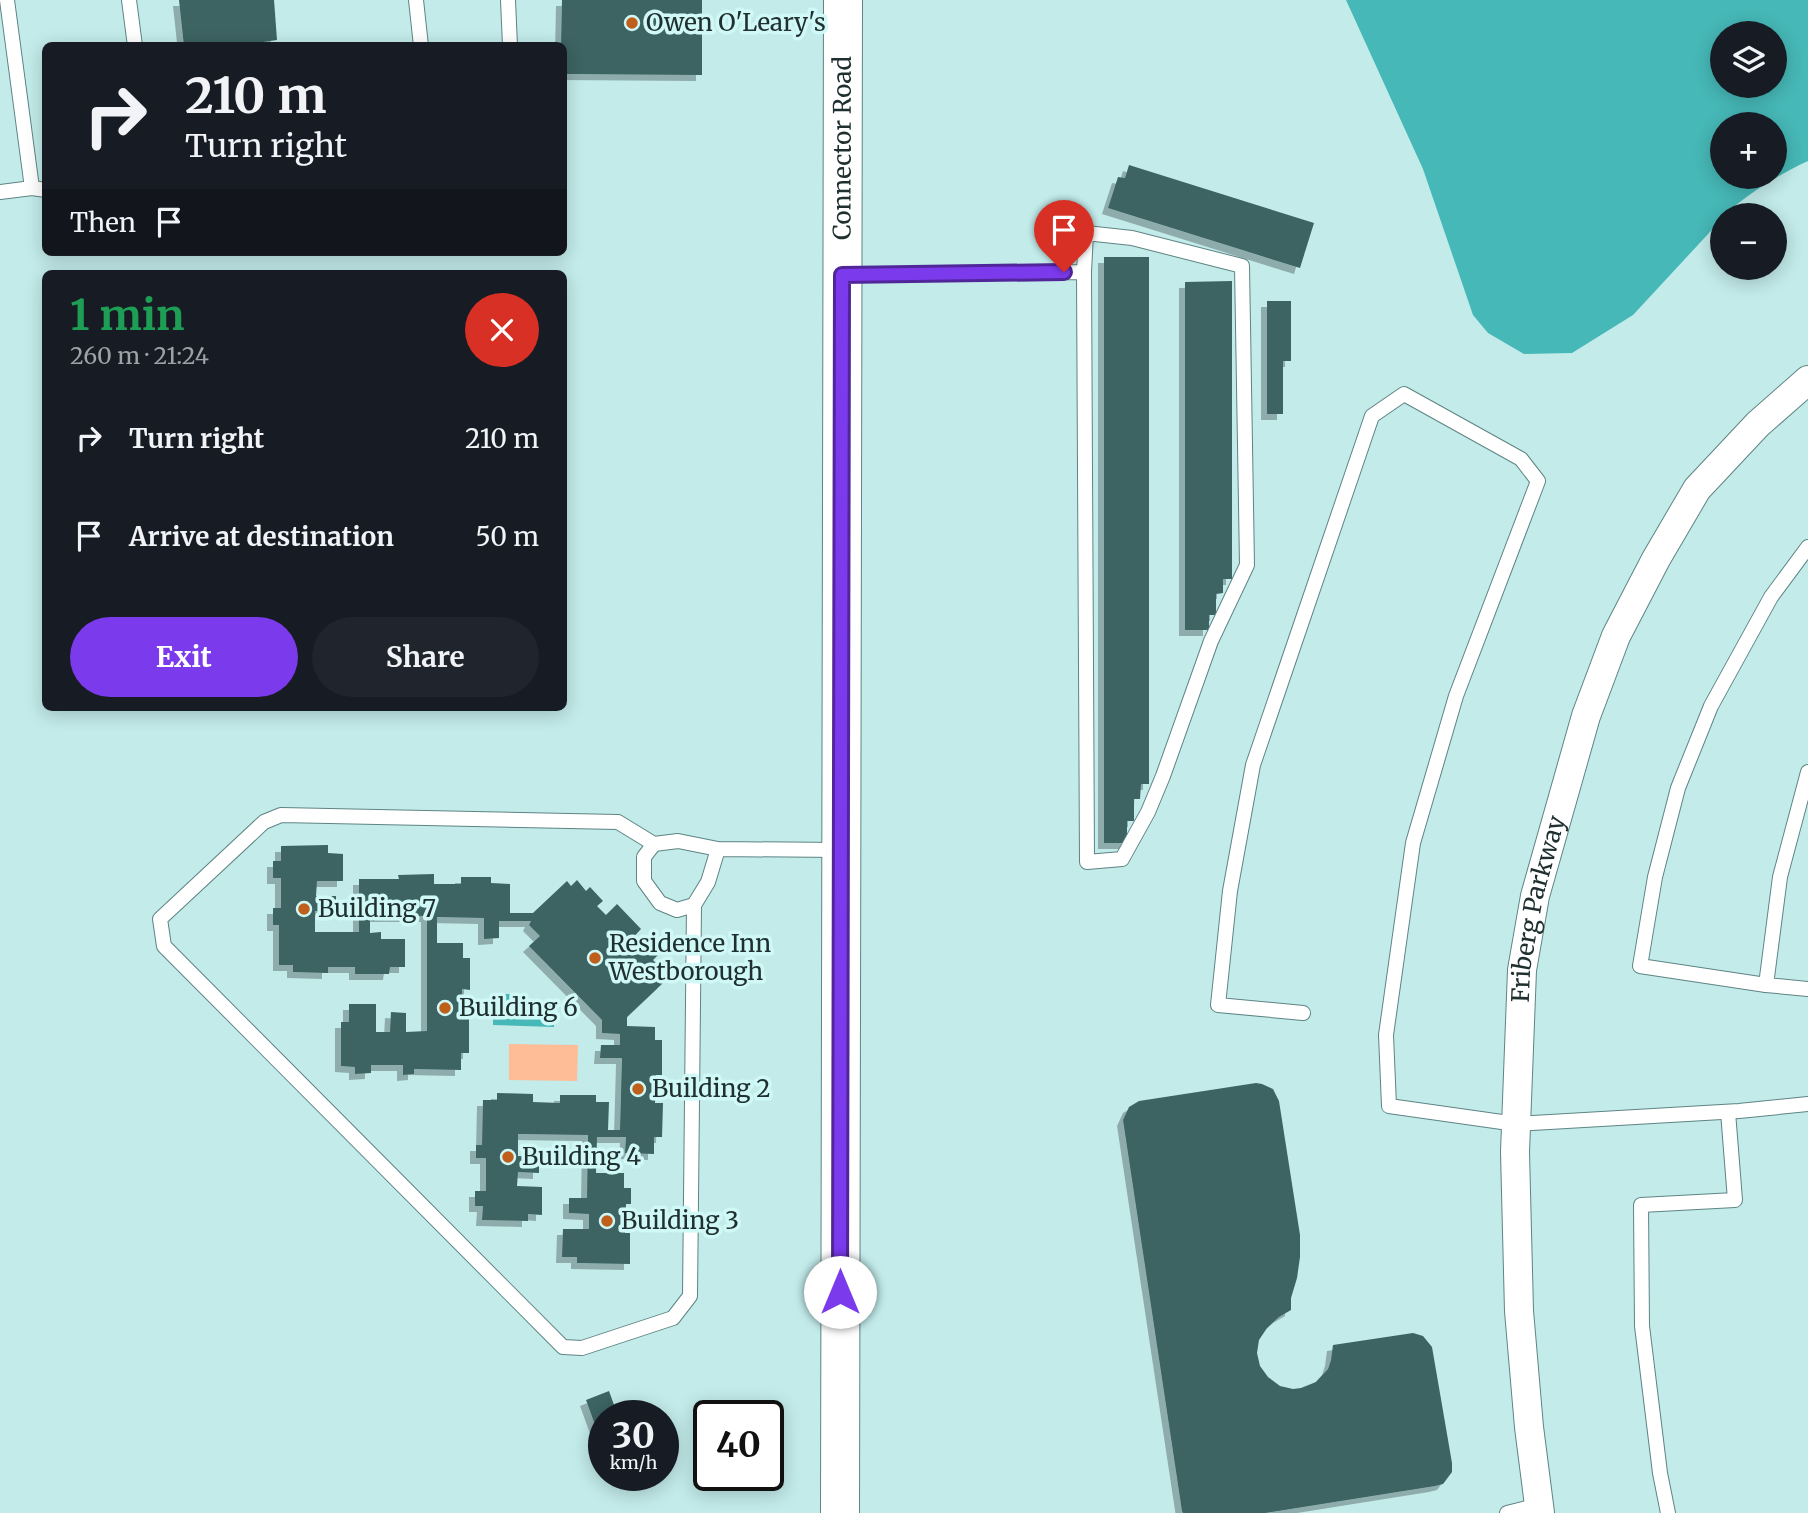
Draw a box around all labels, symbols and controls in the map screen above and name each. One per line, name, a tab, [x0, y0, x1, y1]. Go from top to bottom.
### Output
place label: Owen O'Leary's	[646, 7, 826, 38]
marker: Owen O'Leary's	[624, 15, 640, 31]
map controls	[1710, 21, 1787, 280]
button: layers	[1710, 21, 1787, 98]
street label: Connector Road	[827, 56, 858, 240]
text: 210 m	[185, 65, 326, 126]
icon: right	[70, 70, 161, 161]
button: +	[1710, 112, 1787, 189]
text: Turn right	[185, 126, 347, 166]
pin	[1034, 200, 1094, 272]
icon: arrive	[150, 203, 188, 241]
button: −	[1710, 203, 1787, 280]
text: Then	[70, 206, 136, 239]
icon: arrive	[1045, 211, 1083, 249]
text: 1 min	[70, 289, 184, 341]
button: close	[465, 293, 539, 367]
text: 260 m · 21:24	[70, 341, 209, 370]
icon: right	[70, 419, 108, 457]
text: Turn right	[129, 422, 264, 455]
text: 210 m	[465, 422, 539, 455]
icon: arrive	[70, 517, 108, 555]
text: Arrive at destination	[129, 520, 394, 553]
text: 50 m	[475, 520, 539, 553]
button: Exit	[70, 617, 298, 697]
button: Share	[312, 617, 539, 697]
street label: Friberg Parkway	[1505, 812, 1572, 1003]
place label: Building 7	[318, 893, 436, 924]
marker: Building 7	[296, 901, 312, 917]
place label: Residence Inn Westborough	[608, 928, 771, 987]
marker: Residence Inn Westborough	[587, 950, 603, 966]
place label: Building 6	[459, 992, 578, 1023]
marker: Building 6	[437, 1000, 453, 1016]
place label: Building 2	[652, 1073, 771, 1104]
marker: Building 2	[630, 1081, 646, 1097]
place label: Building 4	[522, 1141, 641, 1172]
marker: Building 4	[500, 1149, 516, 1165]
place label: Building 3	[621, 1205, 739, 1236]
marker: Building 3	[599, 1213, 615, 1229]
position arrow	[803, 1255, 877, 1329]
speed limit sign: 40	[693, 1400, 784, 1491]
text: 30	[612, 1414, 655, 1458]
text: km/h	[610, 1451, 657, 1474]

